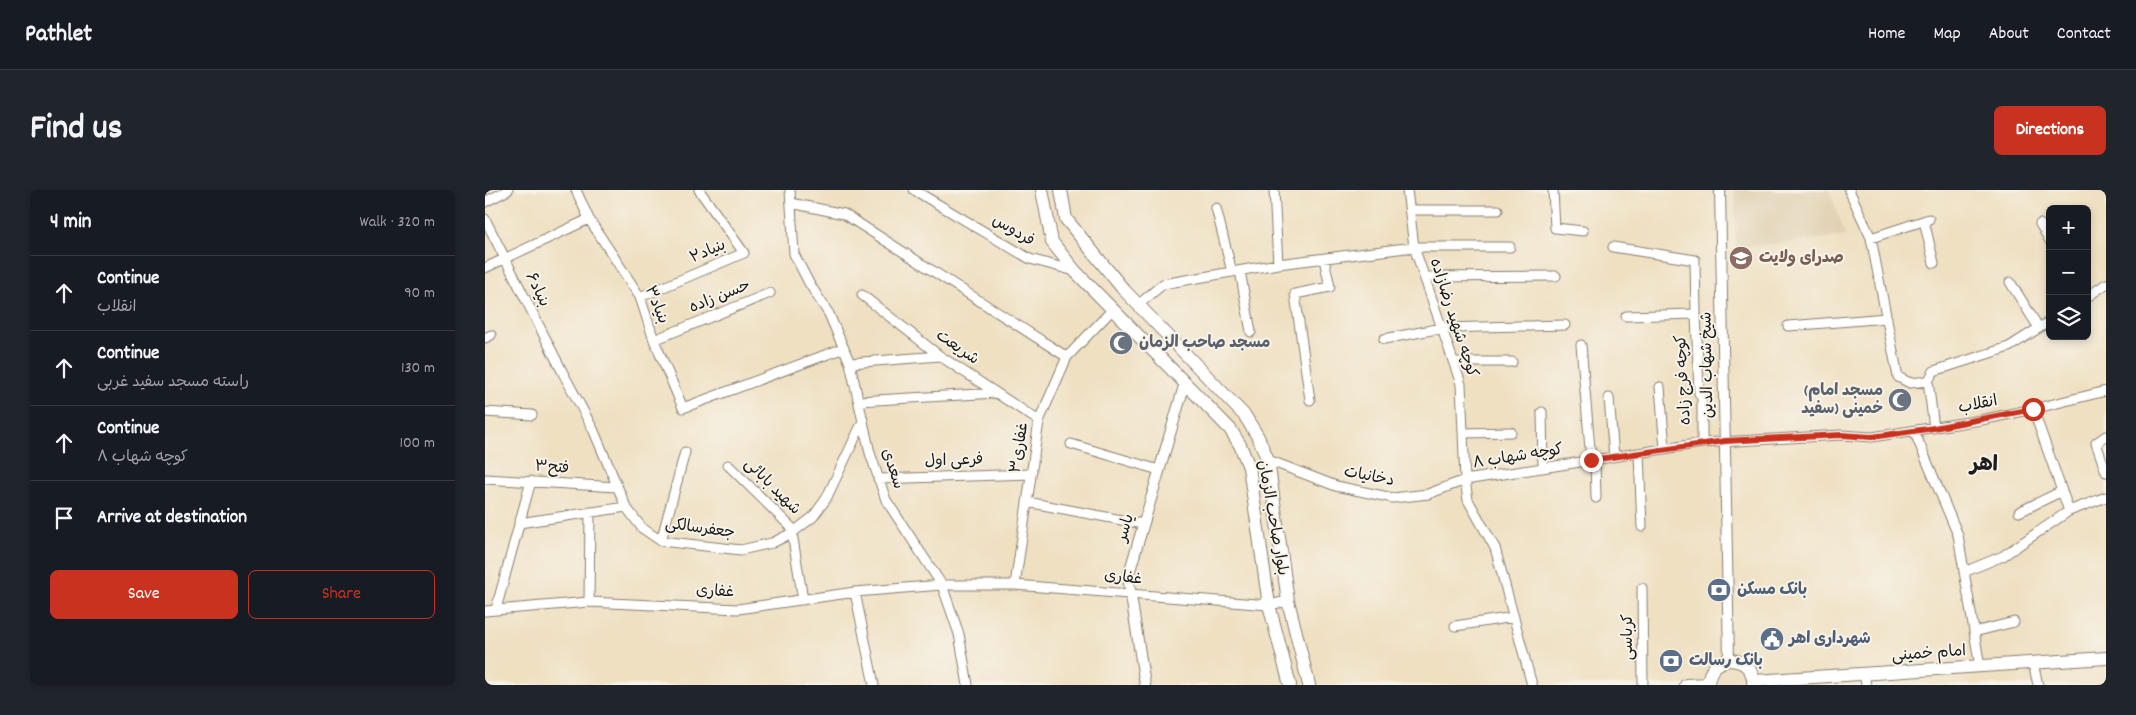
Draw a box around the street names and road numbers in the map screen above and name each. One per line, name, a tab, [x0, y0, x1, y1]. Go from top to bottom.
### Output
street label: فردوس	[987, 209, 1039, 253]
street label: بنیاد۲	[686, 234, 730, 270]
street label: کوچه شهید رضازاده	[1423, 255, 1483, 381]
street label: بنیاد۶	[519, 269, 555, 311]
street label: حسن زاده	[686, 274, 754, 320]
street label: بنیاد۳	[638, 282, 674, 328]
street label: شیخ شهاب الدین	[1696, 311, 1720, 419]
street label: شریعت	[931, 325, 983, 371]
street label: کوچه فرج زاده	[1670, 334, 1698, 426]
street label: انقلاب	[1956, 390, 2000, 420]
street label: غفاری۳	[1005, 421, 1035, 475]
street label: کوچه شهاب ۸	[1471, 438, 1565, 475]
street label: سعدی	[875, 446, 909, 492]
street label: فرعی اول	[924, 448, 984, 474]
street label: شهید بابائی	[738, 453, 806, 521]
street label: فتح۳	[534, 455, 570, 481]
street label: بلوار صاحب الزمان	[1251, 458, 1293, 578]
street label: دخانیات	[1342, 461, 1396, 493]
street label: یاسر	[1111, 511, 1141, 547]
street label: جعفرسالکی	[664, 513, 736, 545]
street label: غفاری	[1103, 564, 1143, 592]
street label: غفاری	[695, 580, 735, 604]
street label: کرباسی	[1617, 614, 1640, 660]
street label: امام خمینی	[1891, 640, 1967, 668]

